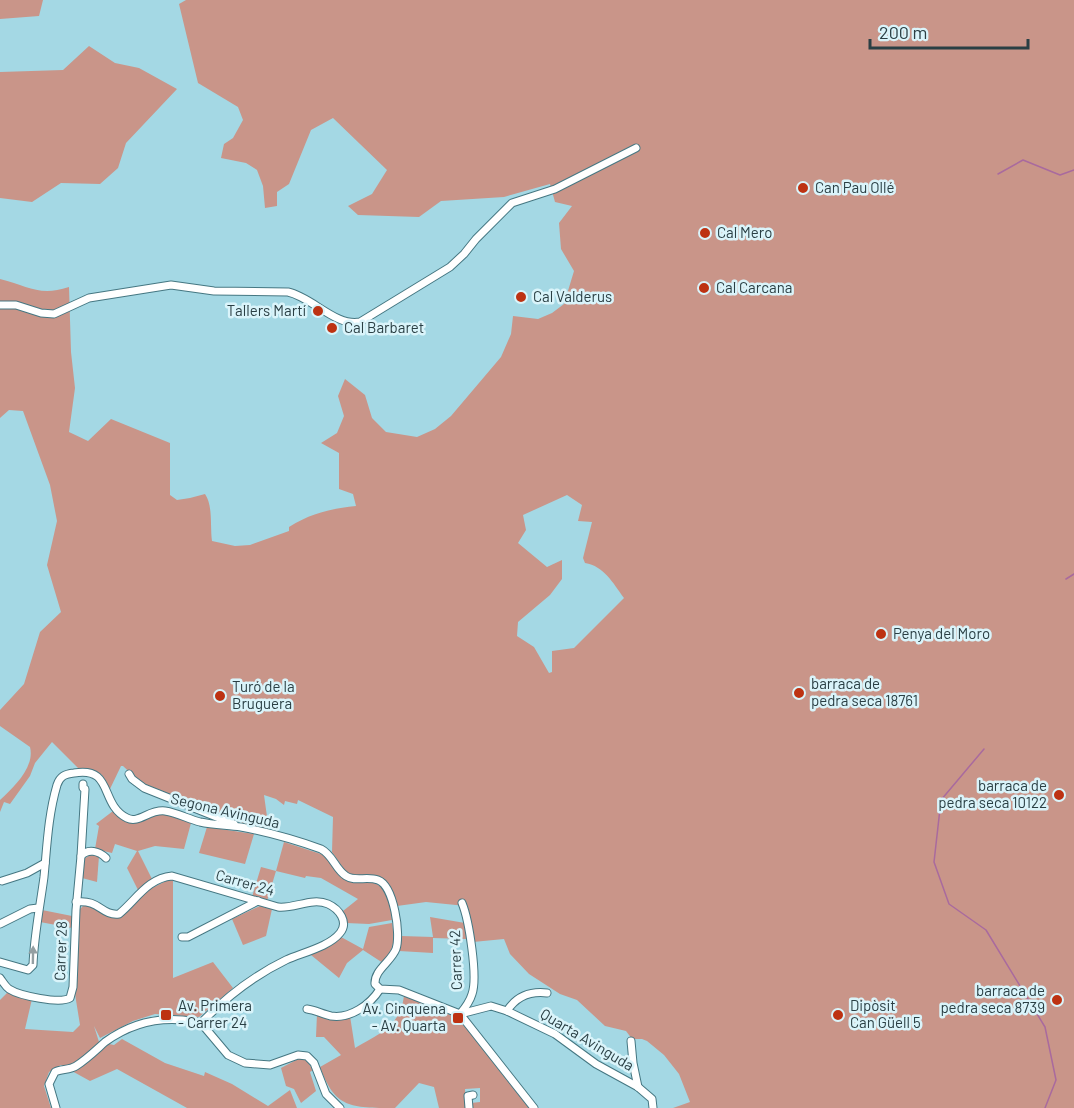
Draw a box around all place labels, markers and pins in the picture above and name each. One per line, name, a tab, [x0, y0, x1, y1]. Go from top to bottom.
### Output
place label: Can Pau Ollé	[815, 178, 895, 196]
marker: Can Pau Ollé	[796, 181, 810, 195]
place label: Cal Mero	[717, 223, 772, 241]
marker: Cal Mero	[698, 226, 712, 240]
place label: Cal Carcana	[716, 278, 792, 296]
marker: Cal Carcana	[697, 281, 711, 295]
place label: Cal Valderus	[533, 287, 612, 305]
marker: Cal Valderus	[514, 290, 528, 304]
place label: Tallers Martí	[227, 301, 306, 319]
marker: Tallers Martí	[311, 304, 325, 318]
place label: Cal Barbaret	[344, 318, 424, 336]
marker: Cal Barbaret	[325, 321, 339, 335]
place label: Penya del Moro	[893, 624, 990, 642]
marker: Penya del Moro	[874, 627, 888, 641]
place label: barraca de pedra seca 18761	[811, 674, 918, 709]
place label: Turó de la Bruguera	[232, 677, 295, 712]
marker: barraca de pedra seca 18761	[792, 686, 806, 700]
marker: Turó de la Bruguera	[213, 689, 227, 703]
place label: barraca de pedra seca 10122	[938, 776, 1047, 811]
marker: barraca de pedra seca 10122	[1052, 788, 1066, 802]
place label: barraca de pedra seca 8739	[940, 981, 1045, 1016]
marker: barraca de pedra seca 8739	[1050, 993, 1064, 1007]
place label: Av. Primera - Carrer 24	[178, 996, 252, 1031]
place label: Dipòsit Can Güell 5	[850, 996, 921, 1031]
place label: Av. Cinquena - Av. Quarta	[363, 999, 446, 1034]
marker: Av. Primera - Carrer 24	[159, 1008, 173, 1022]
marker: Dipòsit Can Güell 5	[831, 1008, 845, 1022]
marker: Av. Cinquena - Av. Quarta	[451, 1011, 465, 1025]

